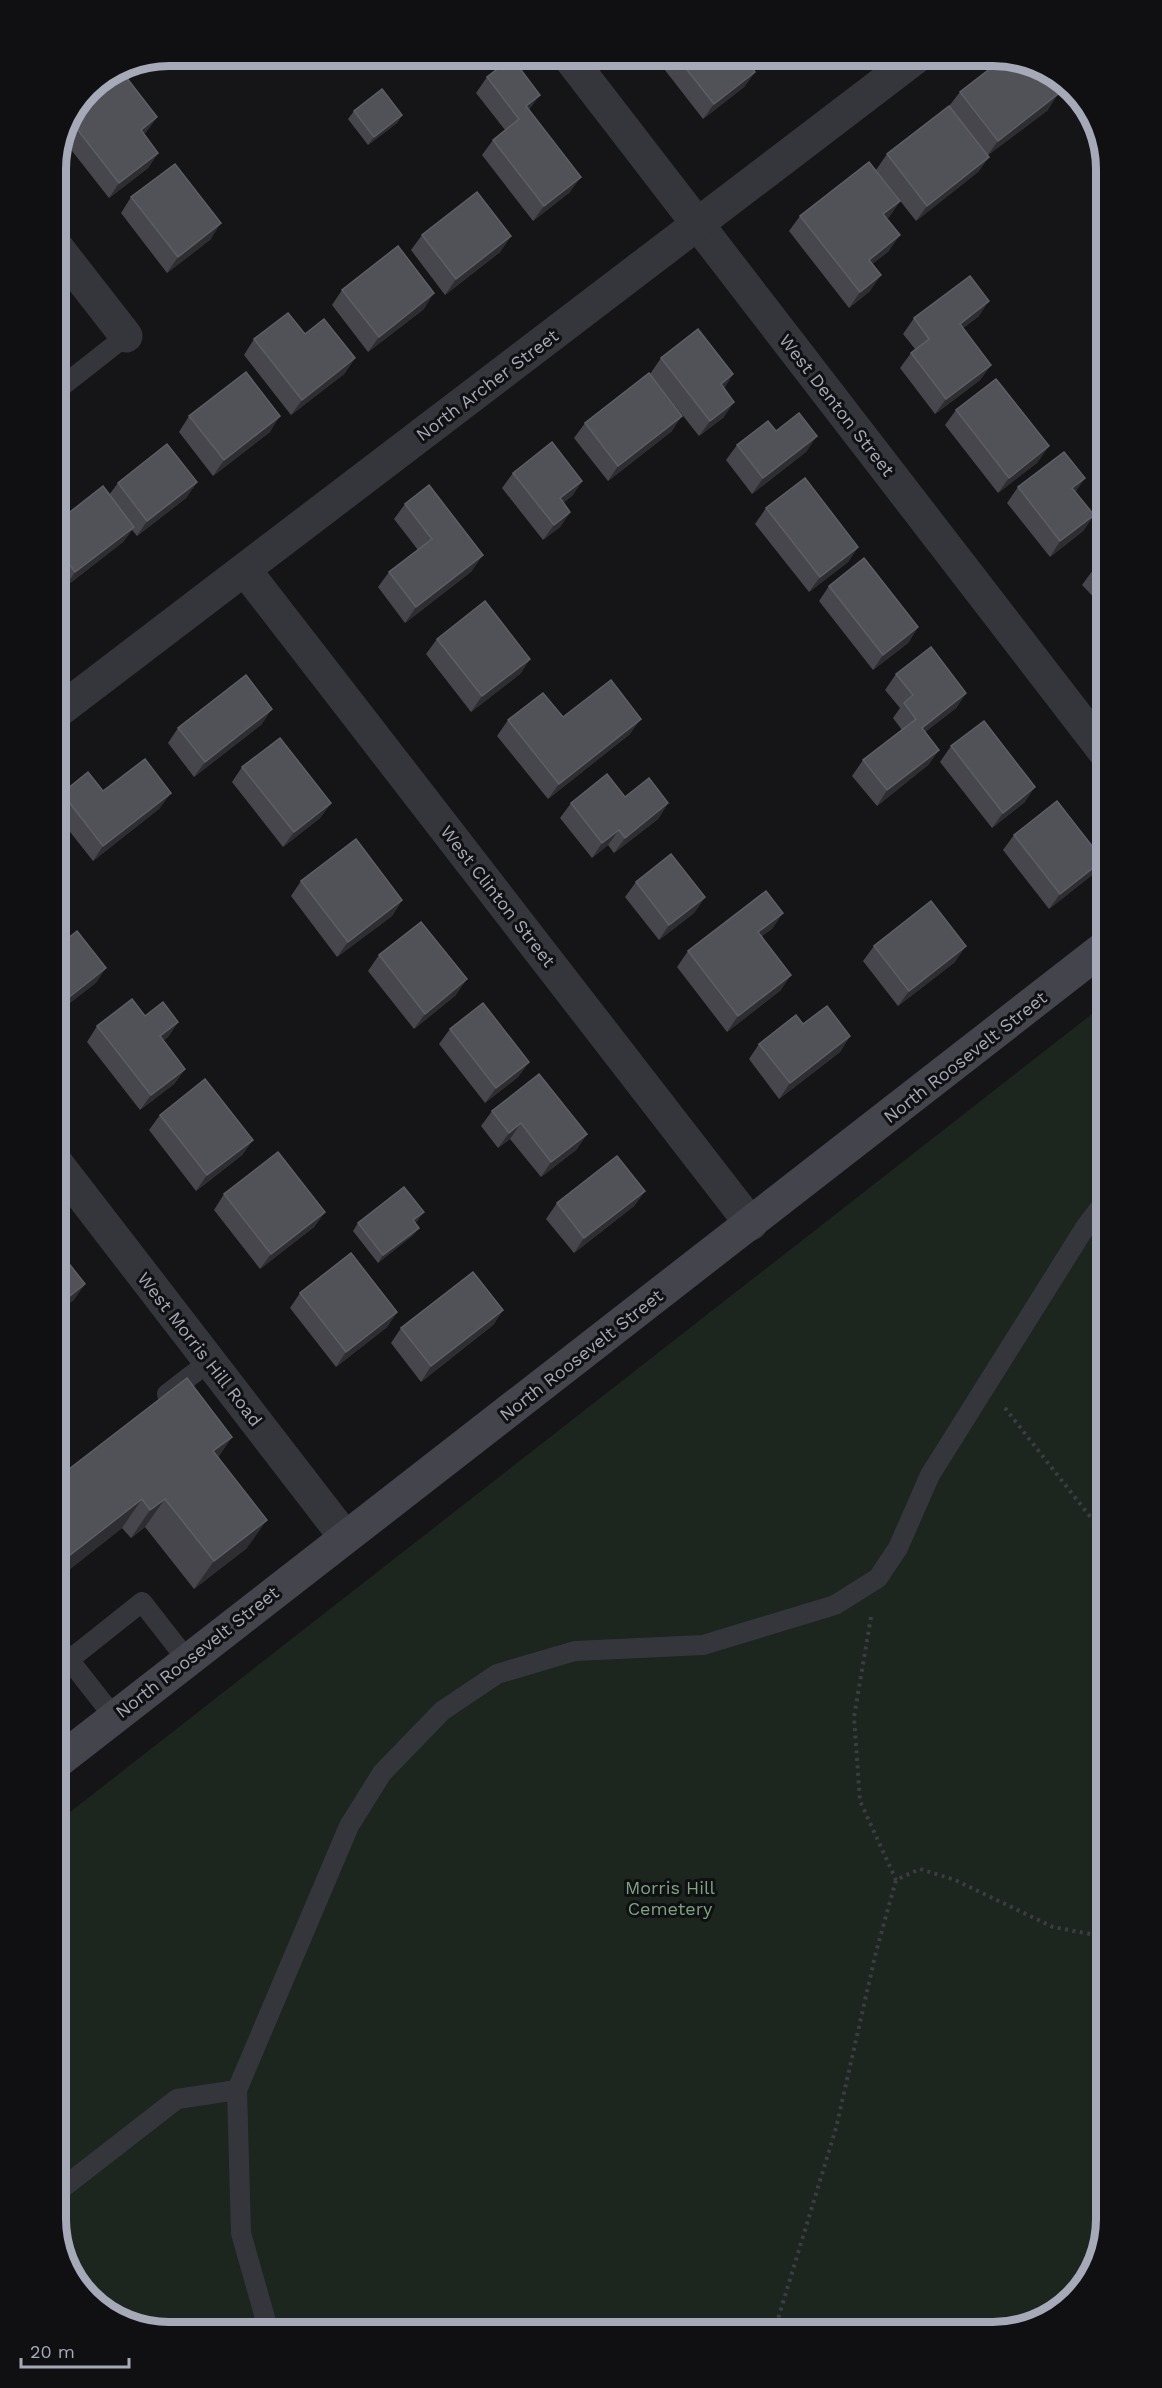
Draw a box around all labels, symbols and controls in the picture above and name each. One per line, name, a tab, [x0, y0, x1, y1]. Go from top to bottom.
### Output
street label: North Archer Street	[412, 324, 563, 445]
street label: West Denton Street	[775, 330, 899, 481]
street label: West Clinton Street	[436, 821, 560, 971]
street label: North Roosevelt Street	[879, 987, 1051, 1127]
street label: West Morris Hill Road	[133, 1268, 267, 1430]
street label: North Roosevelt Street	[495, 1285, 667, 1425]
street label: North Roosevelt Street	[111, 1582, 283, 1722]
park label: Morris Hill Cemetery	[625, 1877, 716, 1919]
scale bar	[21, 2331, 129, 2369]
text: 20 m	[30, 2341, 75, 2362]

